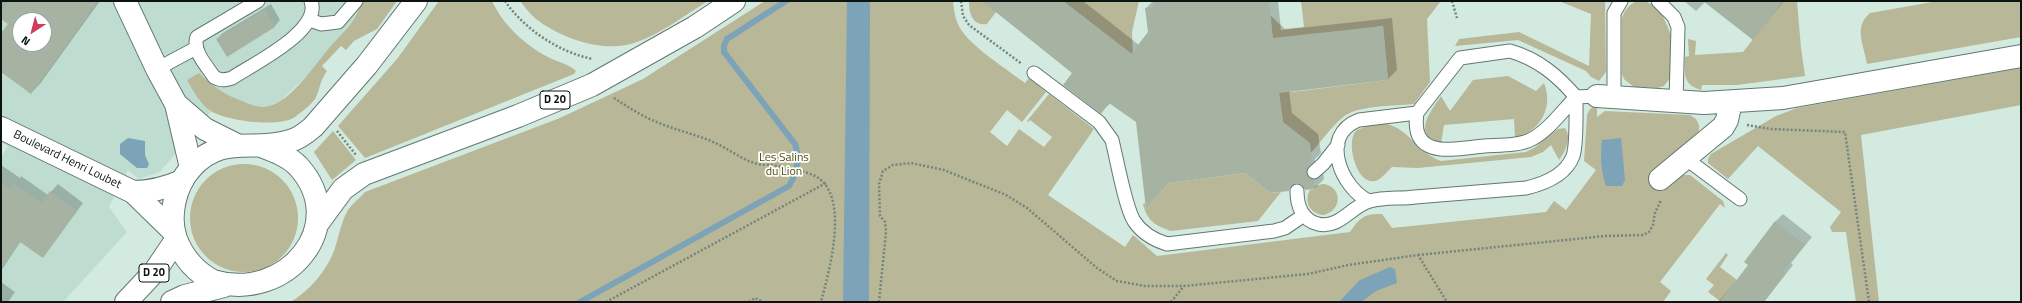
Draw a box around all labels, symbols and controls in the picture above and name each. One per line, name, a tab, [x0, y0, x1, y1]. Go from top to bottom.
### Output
north arrow	[12, 12, 52, 52]
text: N	[18, 32, 33, 50]
road number: D 20	[540, 91, 570, 109]
street label: Boulevard Henri Loubet	[11, 128, 123, 192]
park label: Les Salins du Lion	[759, 151, 809, 179]
road number: D 20	[139, 264, 169, 282]

